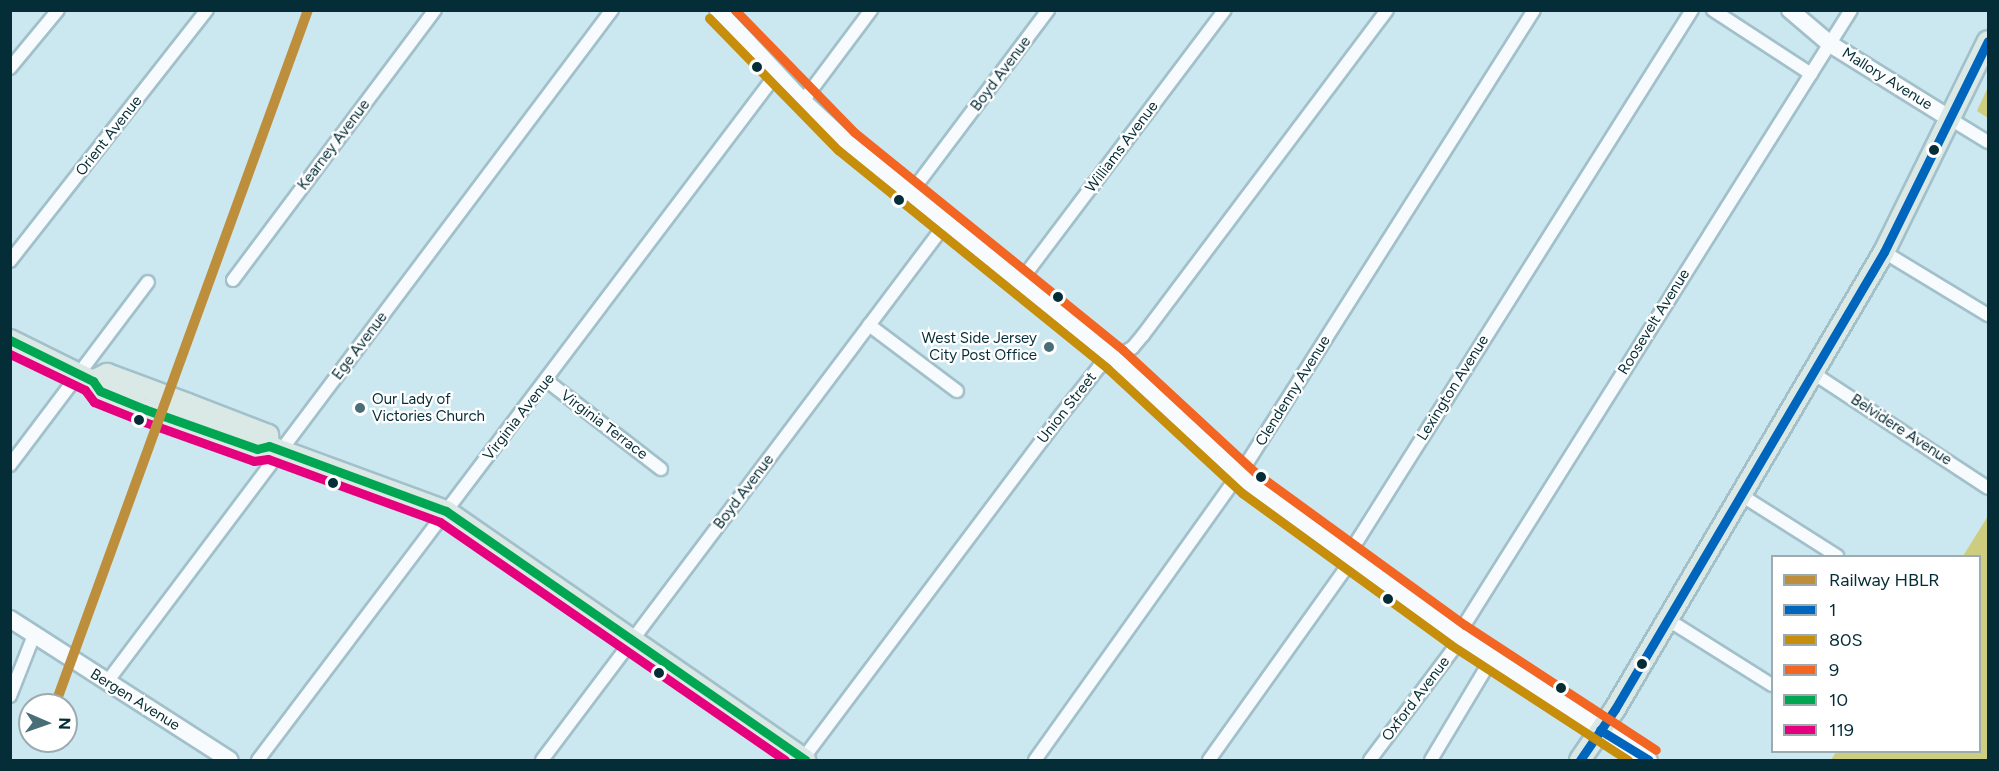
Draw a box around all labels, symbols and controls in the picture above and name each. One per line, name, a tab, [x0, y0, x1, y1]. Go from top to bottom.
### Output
street label: Boyd Avenue	[967, 33, 1035, 115]
street label: Mallory Avenue	[1839, 44, 1935, 114]
unlabelled marker	[751, 61, 763, 73]
street label: Orient Avenue	[72, 92, 146, 180]
street label: Kearney Avenue	[294, 96, 374, 194]
street label: Williams Avenue	[1082, 98, 1162, 196]
unlabelled marker	[1928, 144, 1940, 156]
unlabelled marker	[893, 194, 905, 206]
street label: Roosevelt Avenue	[1614, 266, 1694, 378]
unlabelled marker	[1052, 291, 1064, 303]
street label: Ege Avenue	[329, 309, 391, 383]
place label: West Side Jersey City Post Office	[921, 329, 1037, 364]
street label: Lexington Avenue	[1413, 332, 1493, 444]
street label: Clendenny Avenue	[1252, 333, 1334, 449]
marker: West Side Jersey City Post Office	[1042, 340, 1056, 354]
street label: Union Street	[1034, 369, 1100, 447]
street label: Virginia Avenue	[480, 370, 558, 464]
street label: Virginia Terrace	[557, 386, 651, 464]
place label: Our Lady of Victories Church	[372, 390, 485, 425]
street label: Belvidere Avenue	[1847, 391, 1955, 469]
marker: Our Lady of Victories Church	[353, 401, 367, 415]
unlabelled marker	[133, 414, 145, 426]
street label: Boyd Avenue	[710, 451, 778, 533]
unlabelled marker	[1255, 471, 1267, 483]
unlabelled marker	[327, 477, 339, 489]
legend	[1771, 555, 1981, 753]
text: Railway HBLR	[1829, 569, 1940, 591]
unlabelled marker	[1382, 593, 1394, 605]
text: 1	[1829, 599, 1836, 621]
text: 80S	[1829, 629, 1863, 651]
street label: Oxford Avenue	[1378, 653, 1454, 745]
unlabelled marker	[1636, 658, 1648, 670]
text: 9	[1829, 659, 1839, 681]
street label: Bergen Avenue	[87, 665, 183, 735]
unlabelled marker	[653, 667, 665, 679]
unlabelled marker	[1555, 682, 1567, 694]
text: 10	[1829, 689, 1848, 711]
north arrow	[18, 693, 78, 753]
text: N	[55, 717, 74, 730]
text: 119	[1829, 719, 1854, 741]

